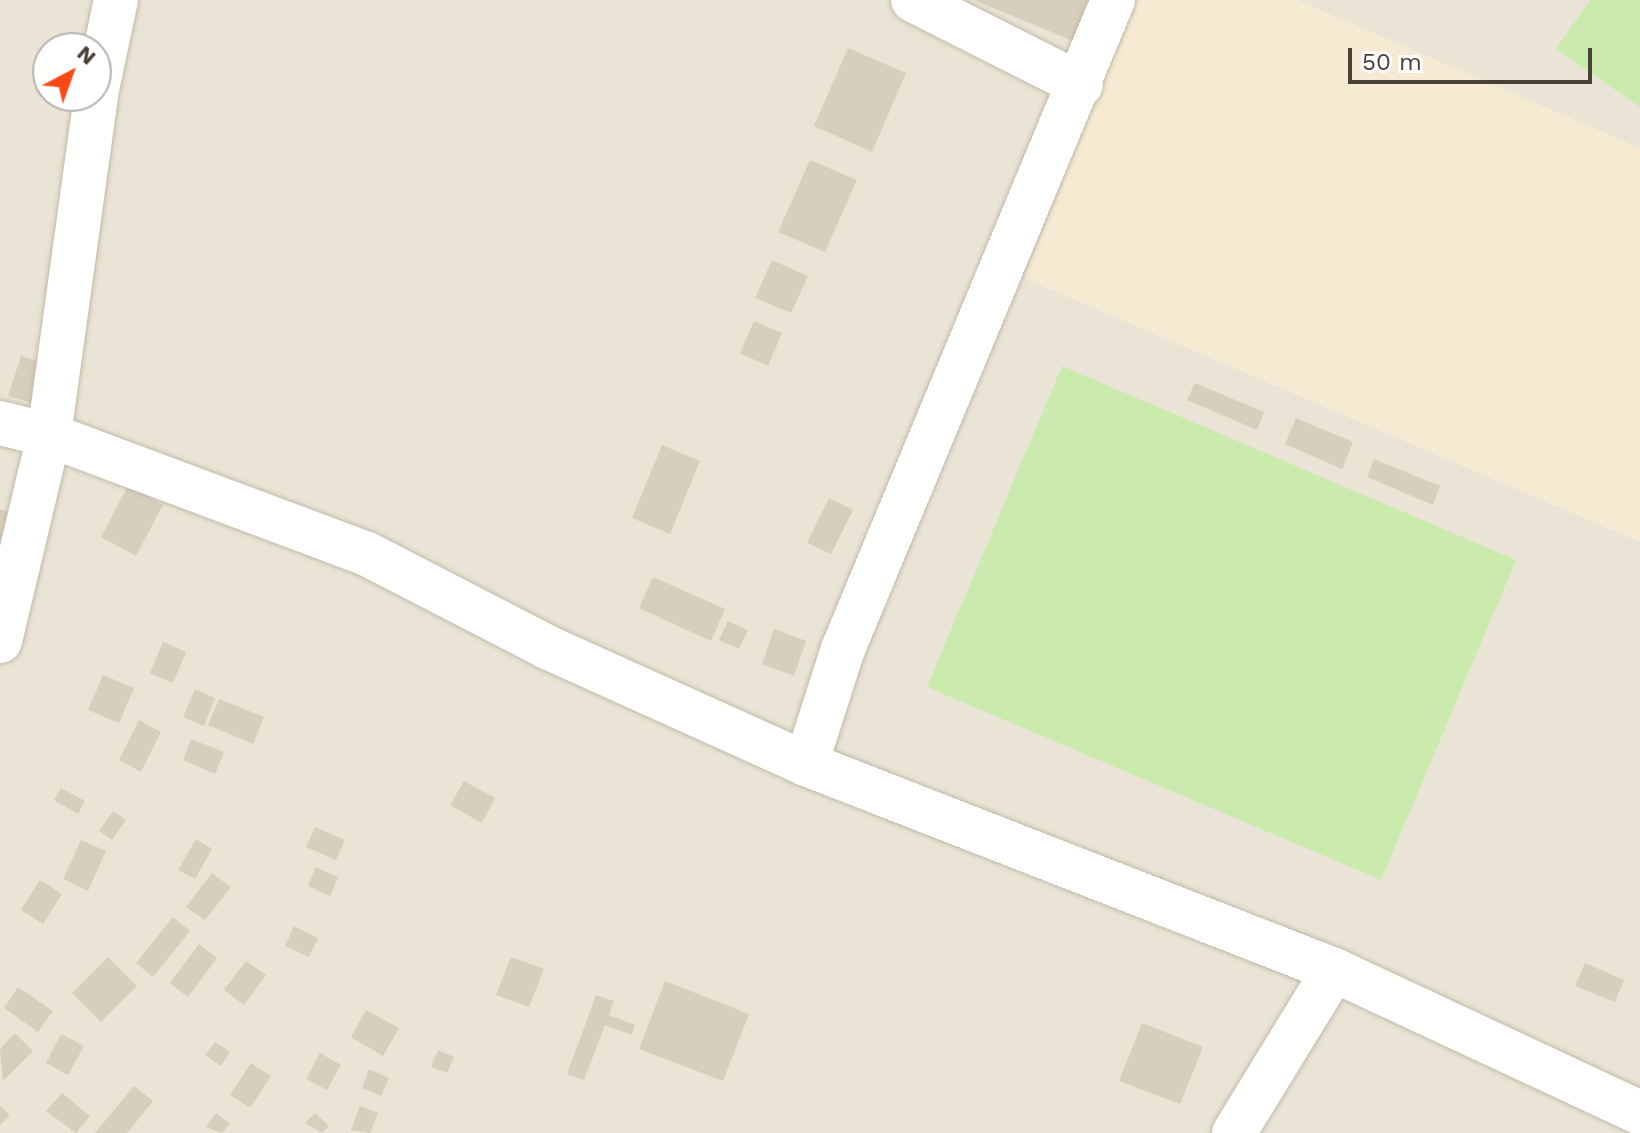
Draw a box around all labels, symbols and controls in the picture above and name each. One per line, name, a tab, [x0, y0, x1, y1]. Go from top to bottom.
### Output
north arrow	[32, 32, 112, 112]
scale bar	[1352, 32, 1596, 82]
text: N	[72, 40, 101, 70]
text: 50 m	[1362, 48, 1422, 76]

